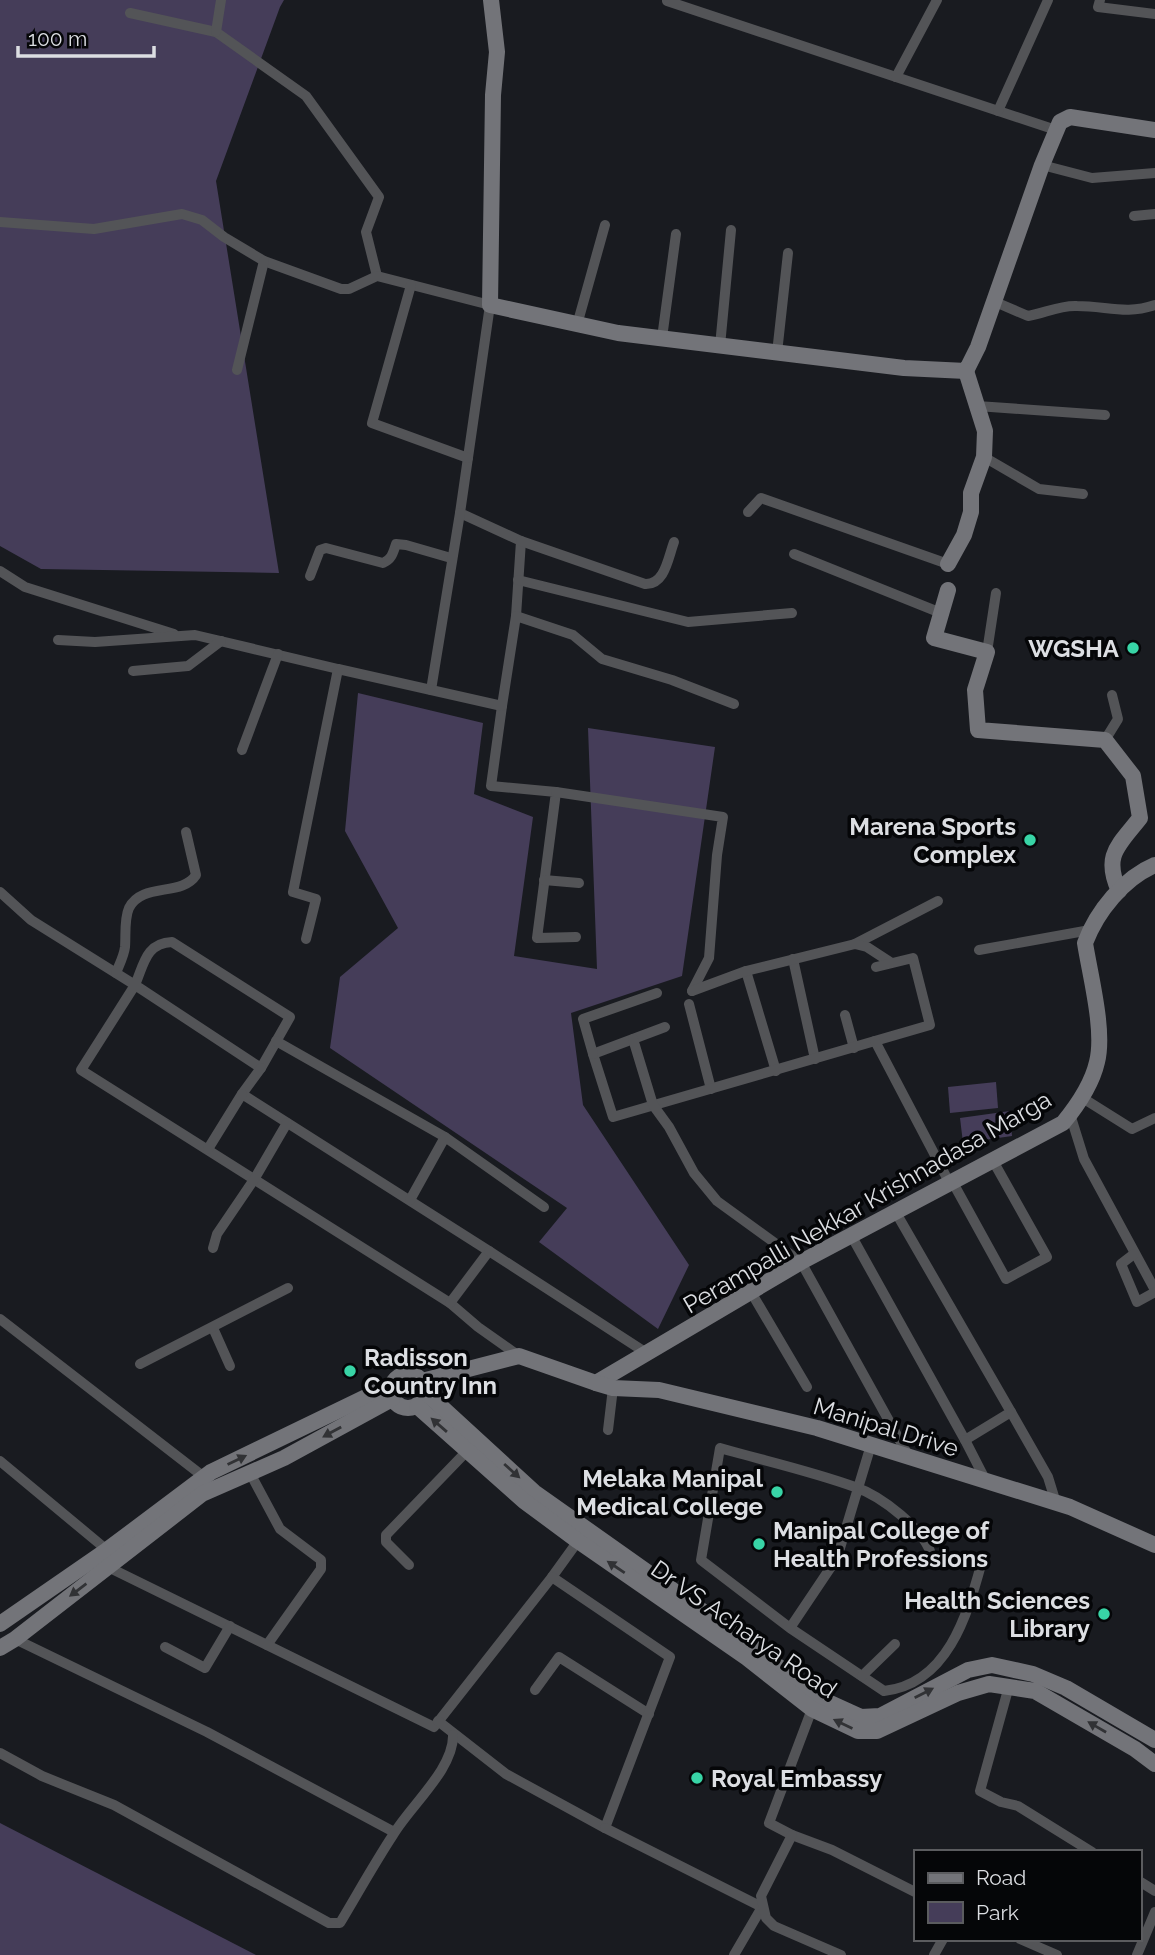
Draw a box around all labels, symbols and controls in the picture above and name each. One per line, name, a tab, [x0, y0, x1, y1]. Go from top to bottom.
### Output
scale bar	[18, 14, 154, 58]
text: 100 m	[28, 26, 87, 51]
place label: WGSHA	[1028, 634, 1120, 663]
marker: WGSHA	[1125, 640, 1141, 656]
place label: Marena Sports Complex	[849, 812, 1016, 869]
marker: Marena Sports Complex	[1022, 832, 1038, 848]
street label: Perampalli Nekkar Krishnadasa Marga	[678, 1084, 1056, 1320]
place label: Radisson Country Inn	[364, 1343, 497, 1400]
marker: Radisson Country Inn	[342, 1363, 358, 1379]
street label: Manipal Drive	[810, 1391, 962, 1463]
one-way arrow	[430, 1418, 447, 1433]
one-way arrow	[323, 1426, 342, 1438]
one-way arrow	[226, 1454, 247, 1465]
one-way arrow	[503, 1463, 521, 1479]
place label: Melaka Manipal Medical College	[576, 1464, 763, 1521]
marker: Melaka Manipal Medical College	[769, 1484, 785, 1500]
place label: Manipal College of Health Professions	[773, 1516, 990, 1573]
marker: Manipal College of Health Professions	[751, 1536, 767, 1552]
street label: Dr VS Acharya Road	[646, 1554, 842, 1704]
one-way arrow	[607, 1560, 626, 1573]
one-way arrow	[70, 1582, 88, 1597]
place label: Health Sciences Library	[904, 1586, 1090, 1643]
marker: Health Sciences Library	[1096, 1606, 1112, 1622]
one-way arrow	[915, 1687, 934, 1699]
one-way arrow	[833, 1718, 853, 1730]
one-way arrow	[1088, 1721, 1107, 1733]
place label: Royal Embassy	[711, 1764, 882, 1793]
marker: Royal Embassy	[689, 1770, 705, 1786]
legend	[914, 1850, 1141, 1941]
text: Road	[976, 1865, 1026, 1890]
text: Park	[976, 1900, 1019, 1925]

